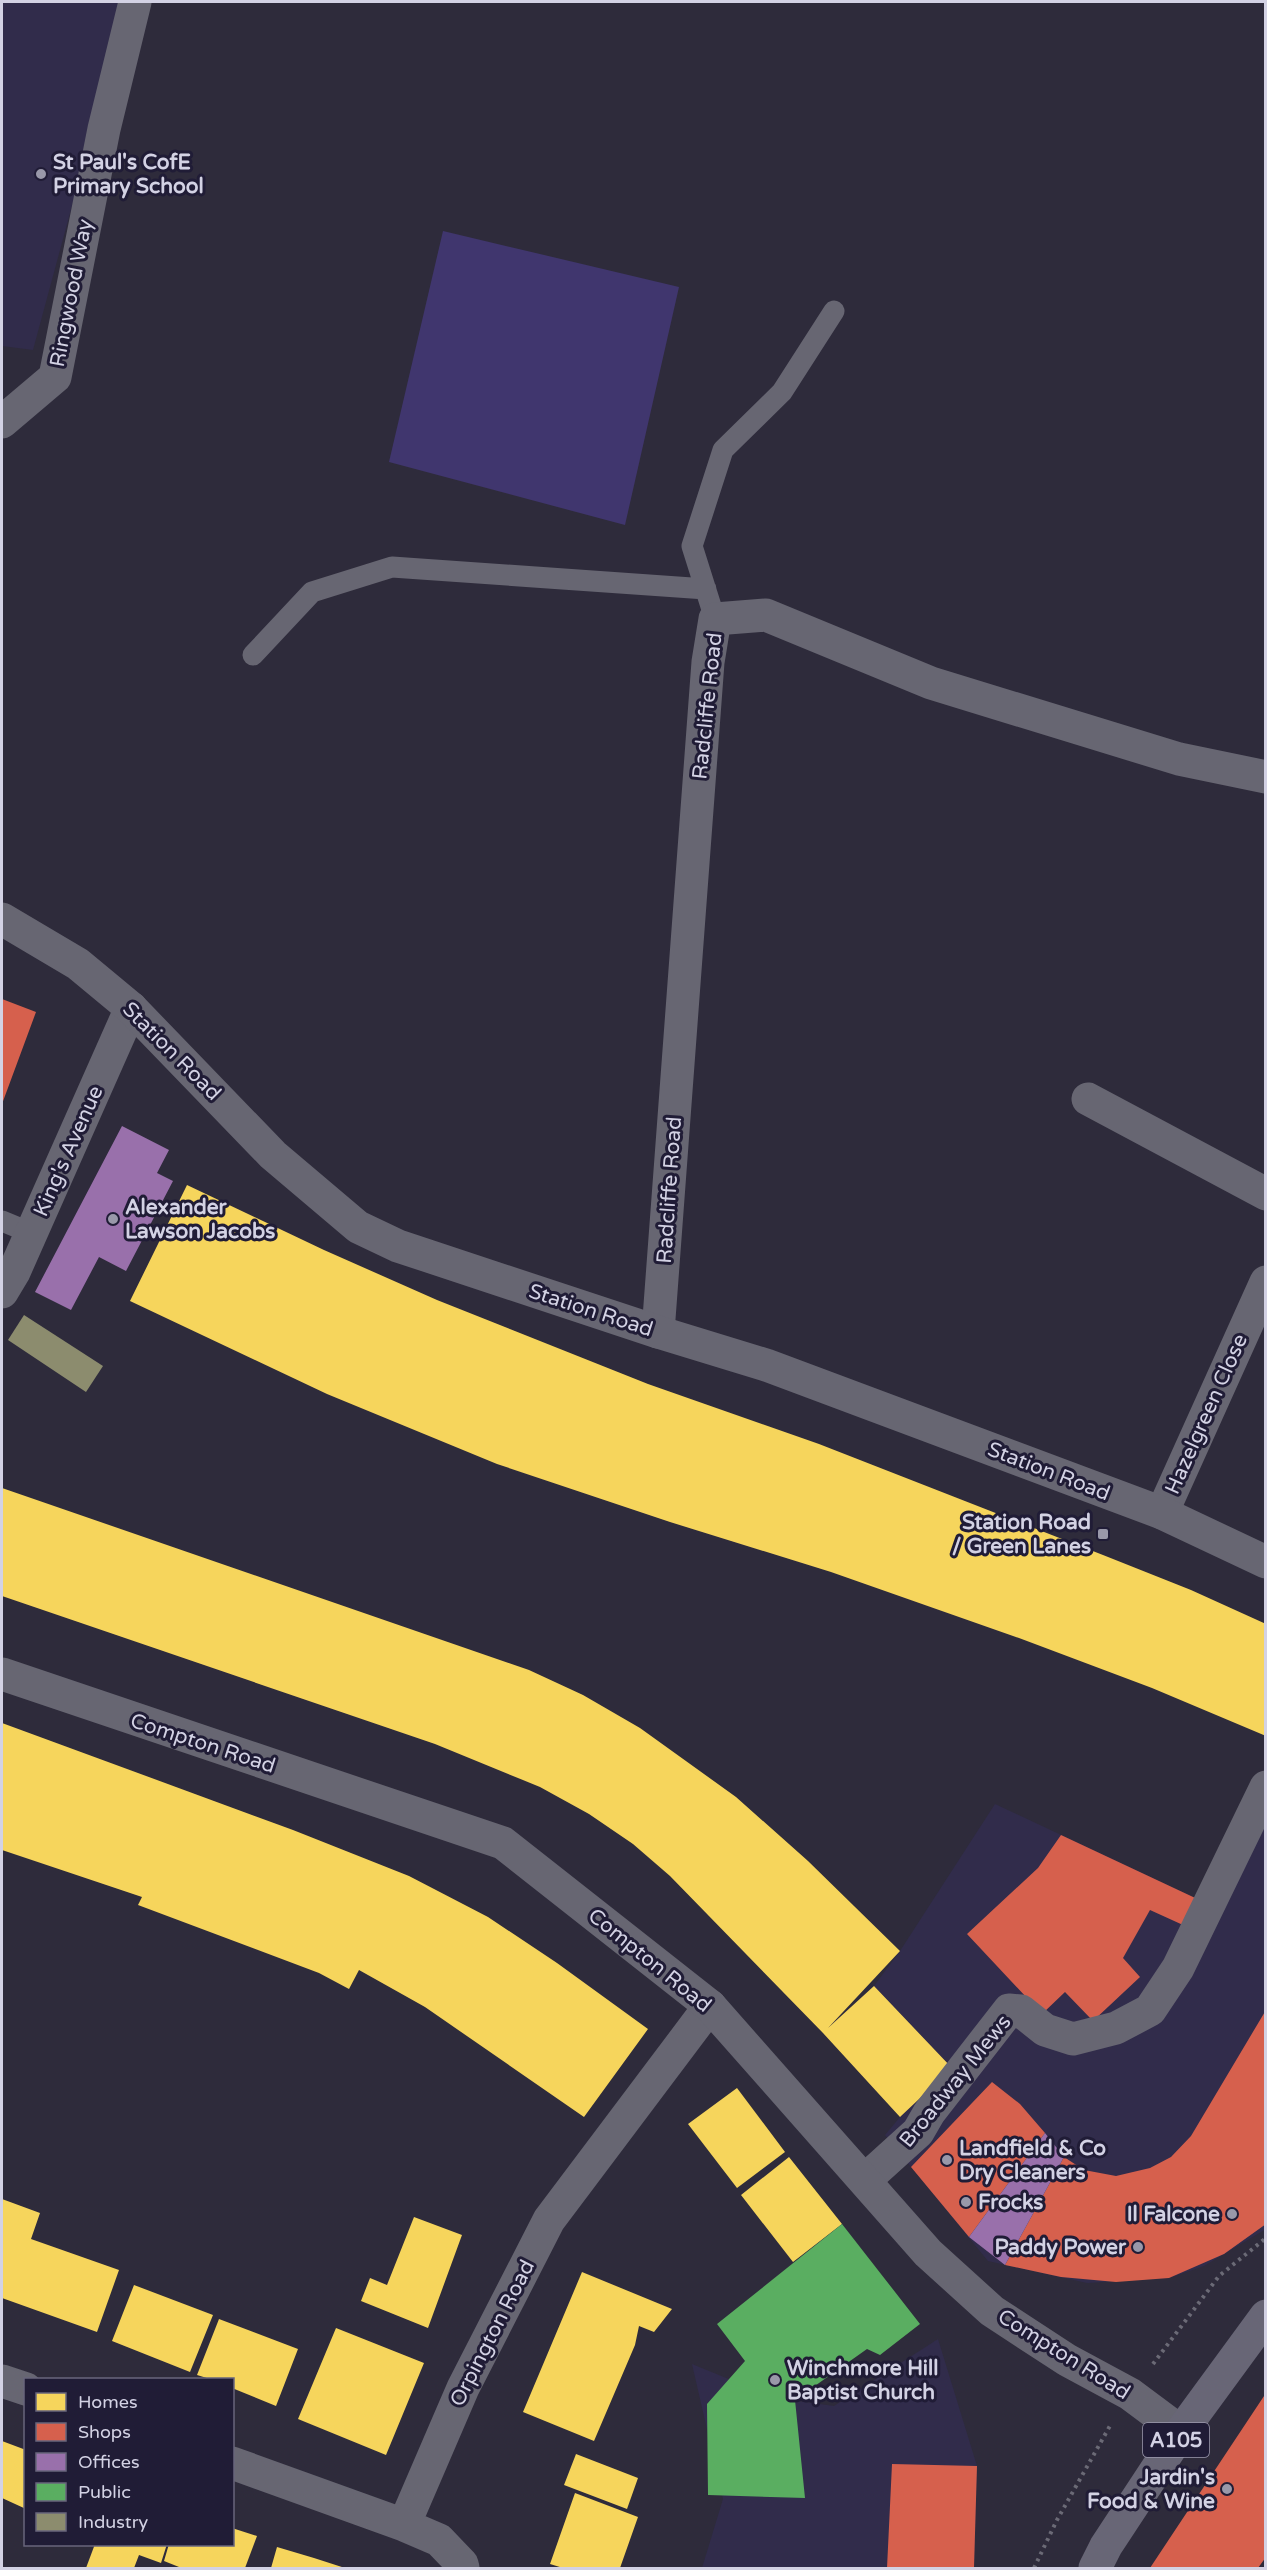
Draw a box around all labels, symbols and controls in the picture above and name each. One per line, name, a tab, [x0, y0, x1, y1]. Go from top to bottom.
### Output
place label: St Paul's CofE Primary School	[53, 150, 204, 199]
marker: St Paul's CofE Primary School	[34, 167, 48, 181]
street label: Ringwood Way	[45, 217, 98, 369]
street label: Radcliffe Road	[687, 631, 728, 781]
street label: Station Road	[117, 997, 226, 1106]
street label: King's Avenue	[28, 1082, 109, 1221]
street label: Radcliffe Road	[652, 1116, 687, 1264]
place label: Alexander Lawson Jacobs	[125, 1195, 275, 1244]
marker: Alexander Lawson Jacobs	[106, 1212, 120, 1226]
street label: Station Road	[526, 1279, 656, 1342]
street label: Hazelgreen Close	[1160, 1330, 1253, 1498]
street label: Station Road	[984, 1437, 1114, 1506]
place label: Station Road / Green Lanes	[952, 1510, 1091, 1559]
marker: Station Road / Green Lanes	[1096, 1527, 1110, 1541]
street label: Compton Road	[127, 1708, 279, 1779]
street label: Compton Road	[583, 1903, 716, 2018]
street label: Broadway Mews	[894, 2010, 1016, 2153]
place label: Landfield & Co Dry Cleaners	[959, 2136, 1106, 2185]
marker: Landfield & Co Dry Cleaners	[940, 2153, 954, 2167]
place label: Frocks	[978, 2190, 1043, 2215]
marker: Frocks	[959, 2195, 973, 2209]
place label: Il Falcone	[1127, 2202, 1220, 2227]
marker: Il Falcone	[1225, 2207, 1239, 2221]
place label: Paddy Power	[995, 2235, 1127, 2260]
marker: Paddy Power	[1131, 2240, 1145, 2254]
street label: Orpington Road	[445, 2256, 540, 2411]
street label: Compton Road	[993, 2304, 1134, 2405]
place label: Winchmore Hill Baptist Church	[787, 2356, 938, 2405]
marker: Winchmore Hill Baptist Church	[768, 2373, 782, 2387]
legend	[24, 2378, 234, 2546]
text: Homes	[78, 2391, 138, 2413]
text: Shops	[78, 2421, 131, 2443]
road number: A105	[1143, 2423, 1209, 2457]
text: Offices	[78, 2451, 140, 2473]
place label: Jardin's Food & Wine	[1087, 2465, 1215, 2514]
text: Public	[78, 2481, 131, 2503]
marker: Jardin's Food & Wine	[1220, 2482, 1234, 2496]
text: Industry	[78, 2511, 149, 2533]

